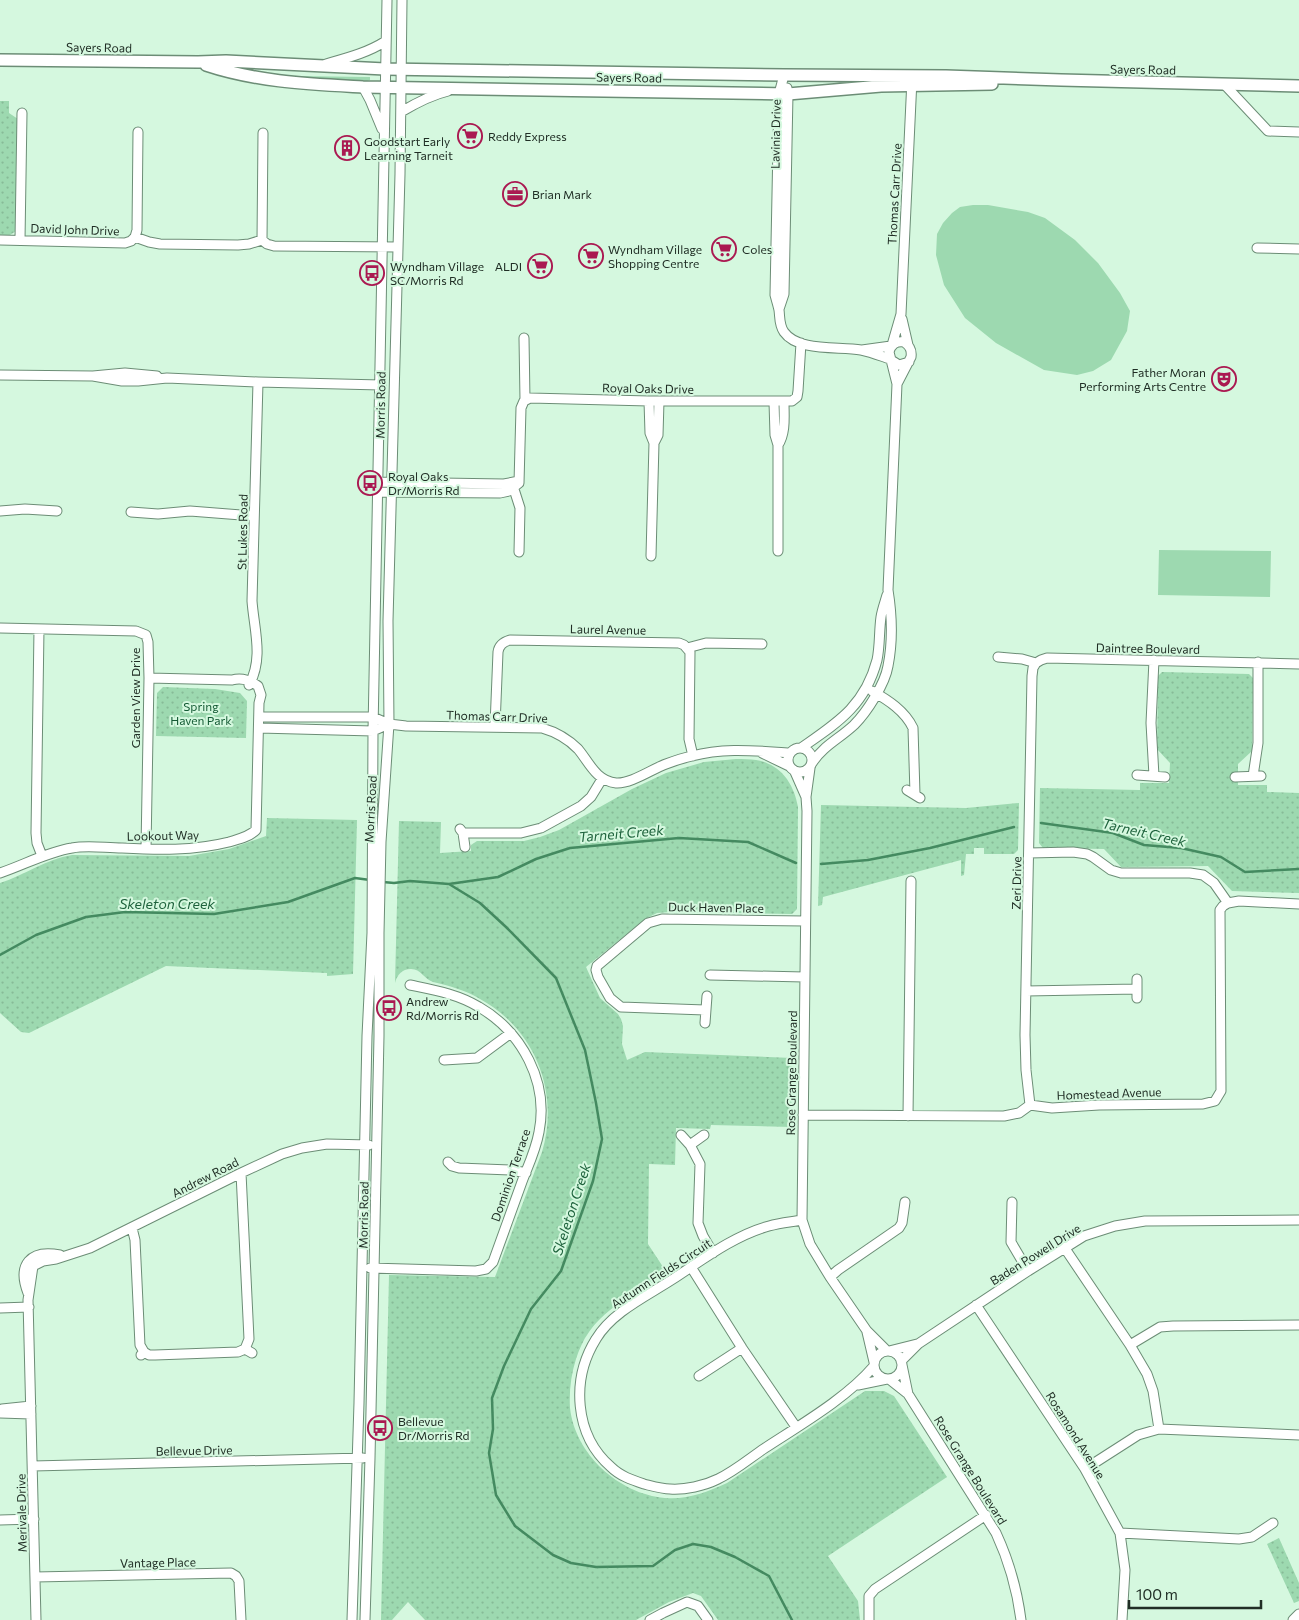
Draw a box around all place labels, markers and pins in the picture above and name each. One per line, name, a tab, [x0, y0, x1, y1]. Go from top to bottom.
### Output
supermarket icon: Reddy Express	[457, 123, 483, 149]
place label: Reddy Express	[488, 129, 567, 143]
place label: Goodstart Early Learning Tarneit	[364, 134, 453, 162]
building icon: Goodstart Early Learning Tarneit	[334, 135, 360, 161]
office icon: Brian Mark	[502, 181, 528, 207]
place label: Brian Mark	[532, 187, 593, 201]
supermarket icon: Coles	[711, 236, 737, 262]
place label: Wyndham Village Shopping Centre	[608, 242, 702, 270]
place label: Coles	[742, 242, 772, 256]
supermarket icon: Wyndham Village Shopping Centre	[578, 243, 604, 269]
supermarket icon: ALDI	[527, 253, 553, 279]
place label: Wyndham Village SC/Morris Rd	[390, 259, 484, 287]
place label: ALDI	[495, 259, 522, 273]
bus stop icon: Wyndham Village SC/Morris Rd	[359, 260, 385, 286]
place label: Father Moran Performing Arts Centre	[1079, 365, 1206, 393]
theatre icon: Father Moran Performing Arts Centre	[1211, 366, 1237, 392]
place label: Royal Oaks Dr/Morris Rd	[388, 469, 460, 497]
bus stop icon: Royal Oaks Dr/Morris Rd	[357, 470, 383, 496]
place label: Andrew Rd/Morris Rd	[406, 994, 479, 1022]
bus stop icon: Andrew Rd/Morris Rd	[376, 995, 402, 1021]
place label: Bellevue Dr/Morris Rd	[398, 1414, 470, 1442]
bus stop icon: Bellevue Dr/Morris Rd	[367, 1415, 393, 1441]

